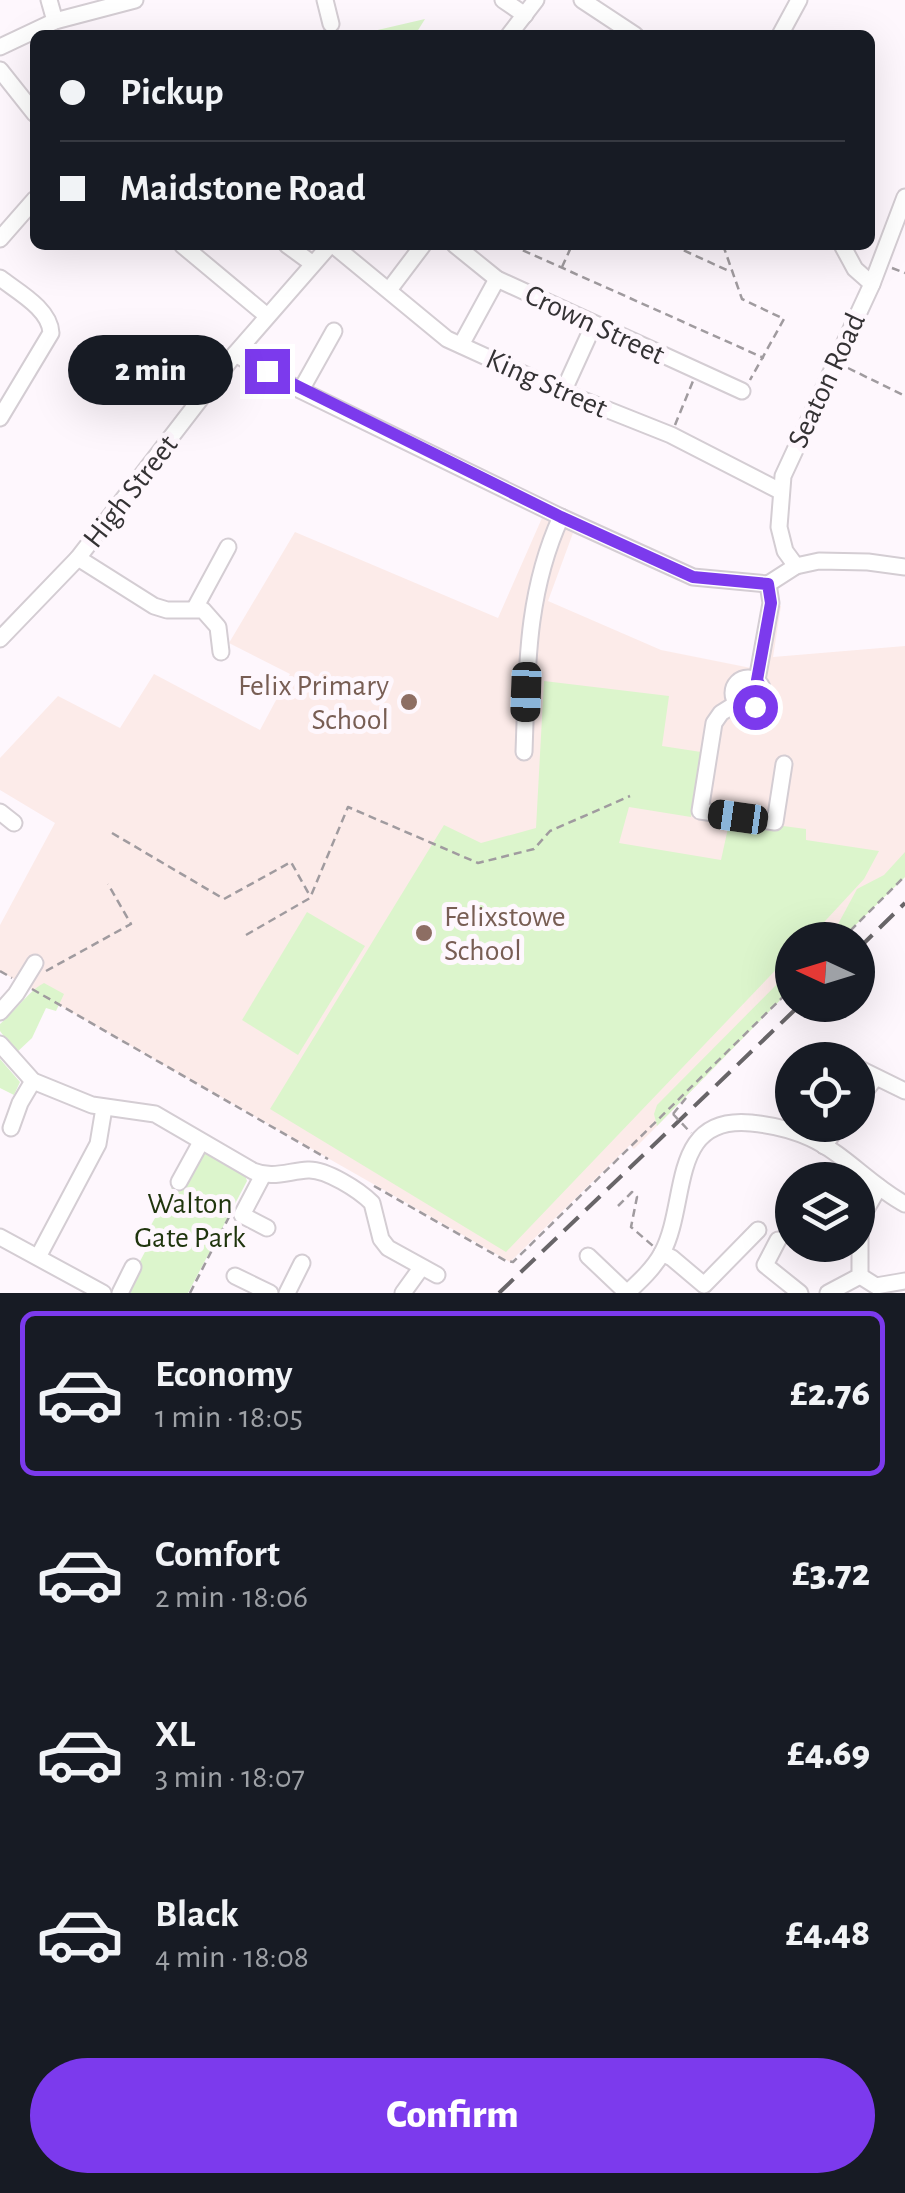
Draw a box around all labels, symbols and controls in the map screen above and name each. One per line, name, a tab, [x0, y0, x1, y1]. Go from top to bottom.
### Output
text: Pickup	[120, 74, 224, 112]
text: Maidstone Road	[120, 170, 366, 208]
street label: Crown Street	[520, 280, 669, 370]
street label: Seaton Road	[783, 308, 871, 452]
callout: 2 min	[67, 336, 232, 406]
street label: King Street	[481, 344, 612, 424]
route end	[245, 349, 290, 394]
text: 2 min	[115, 354, 186, 386]
street label: High Street	[78, 429, 184, 553]
car	[510, 661, 542, 723]
place label: Felix Primary School	[238, 671, 389, 735]
route start	[733, 685, 778, 730]
marker: Felix Primary School	[398, 691, 420, 713]
car	[706, 798, 770, 836]
place label: Felixstowe School	[444, 902, 566, 966]
marker: Felixstowe School	[413, 922, 435, 944]
north arrow	[775, 922, 875, 1022]
map controls	[775, 922, 875, 1262]
button: locate	[775, 1042, 875, 1142]
button: layers	[775, 1162, 875, 1262]
park label: Walton Gate Park	[134, 1189, 246, 1253]
icon: car	[35, 1349, 125, 1439]
text: Economy	[155, 1356, 293, 1394]
text: £2.76	[790, 1375, 870, 1413]
text: 1 min · 18:05	[155, 1401, 303, 1433]
icon: car	[35, 1529, 125, 1619]
text: Comfort	[155, 1536, 280, 1574]
text: £3.72	[792, 1555, 870, 1593]
text: 2 min · 18:06	[155, 1581, 308, 1613]
icon: car	[35, 1709, 125, 1799]
text: XL	[155, 1716, 195, 1754]
text: £4.69	[787, 1735, 870, 1773]
text: 3 min · 18:07	[155, 1761, 305, 1793]
icon: car	[35, 1889, 125, 1979]
text: Black	[155, 1896, 239, 1934]
text: £4.48	[786, 1915, 870, 1953]
text: 4 min · 18:08	[155, 1941, 309, 1973]
button: Confirm	[30, 2058, 875, 2173]

